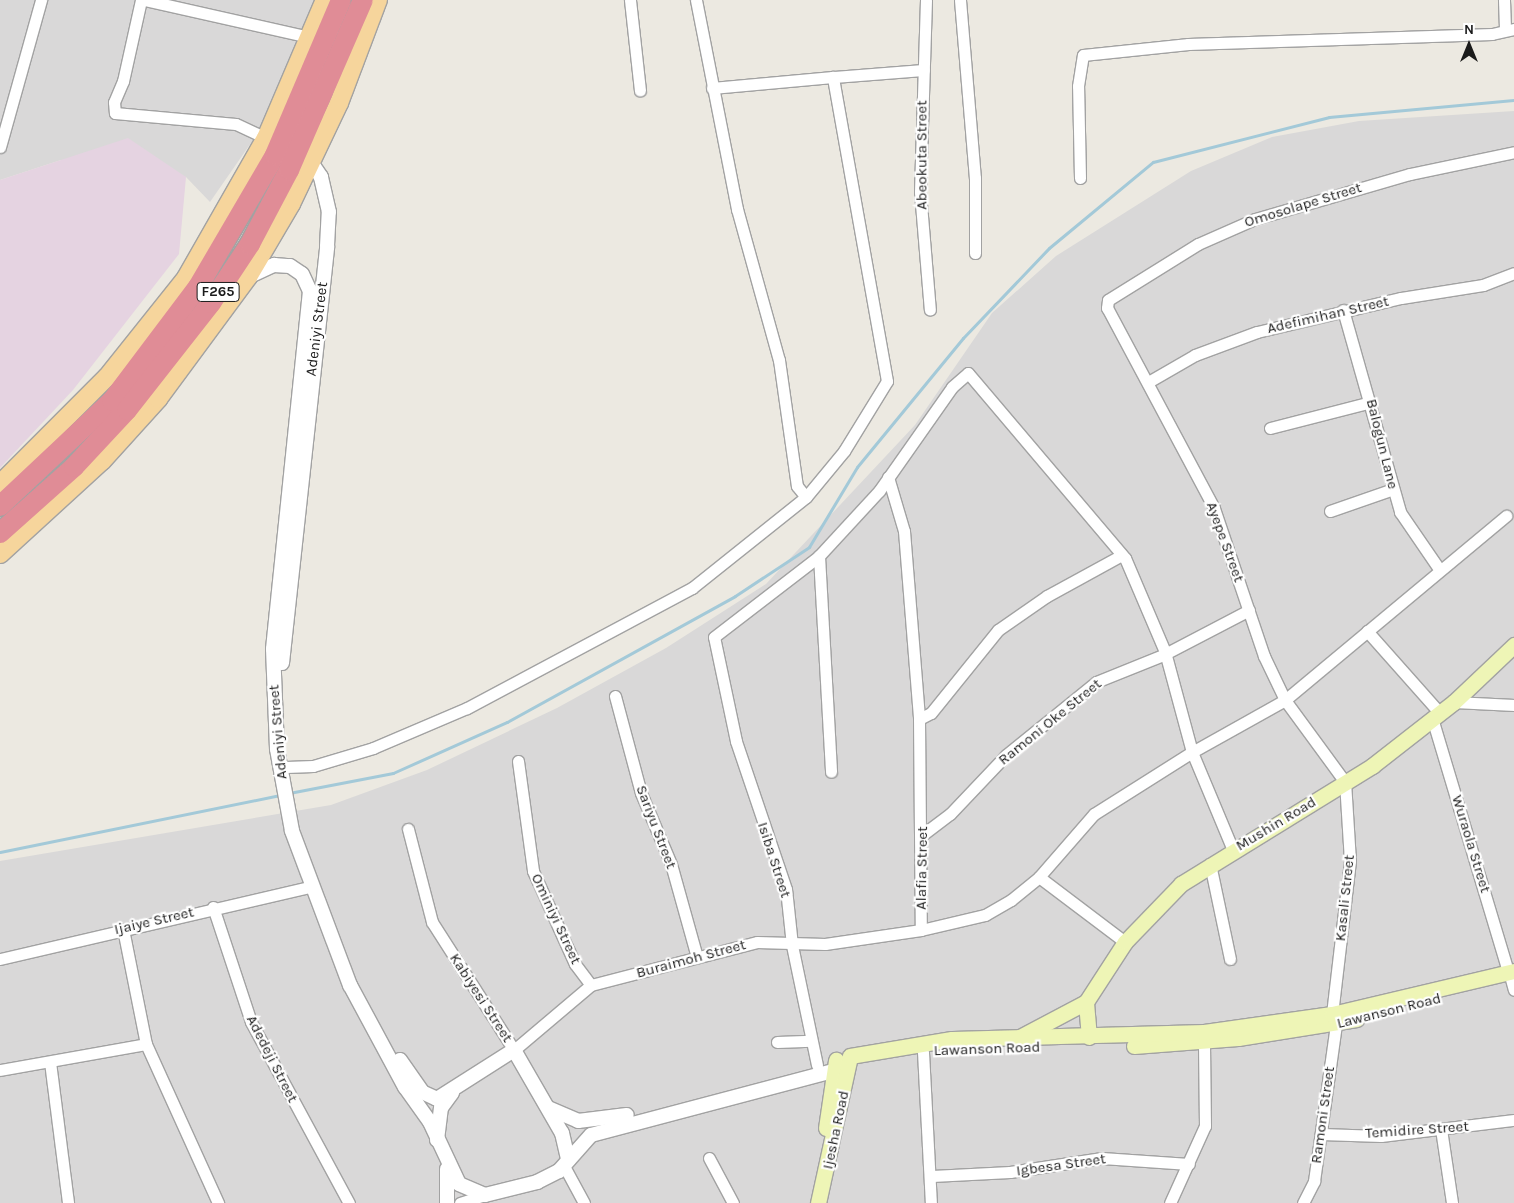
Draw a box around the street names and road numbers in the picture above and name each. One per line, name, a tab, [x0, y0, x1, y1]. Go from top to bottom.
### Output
street label: Abeokuta Street	[913, 100, 931, 210]
street label: Omosolape Street	[1242, 179, 1364, 231]
road number: F265	[196, 280, 240, 304]
street label: Adeniyi Street	[302, 281, 332, 377]
street label: Adefimihan Street	[1265, 292, 1391, 338]
street label: Balogun Lane	[1362, 397, 1402, 491]
street label: Ayepe Street	[1202, 499, 1248, 585]
street label: Ramoni Oke Street	[995, 675, 1105, 769]
street label: Adeniyi Street	[265, 684, 291, 780]
street label: Sariyu Street	[632, 783, 680, 871]
street label: Mushin Road	[1233, 793, 1319, 855]
street label: Wuraola Street	[1448, 793, 1494, 895]
street label: Isiba Street	[753, 820, 795, 900]
street label: Alafia Street	[912, 826, 932, 910]
street label: Kasali Street	[1332, 854, 1358, 942]
street label: Ominiyi Street	[527, 871, 585, 967]
street label: Ijaiye Street	[112, 903, 196, 939]
street label: Buraimoh Street	[634, 936, 748, 982]
street label: Kabiyesi Street	[446, 950, 516, 1046]
street label: Lawanson Road	[1335, 989, 1443, 1033]
street label: Adedeji Street	[242, 1012, 302, 1106]
street label: Lawanson Road	[933, 1038, 1041, 1060]
street label: Ramoni Street	[1307, 1065, 1339, 1165]
street label: Ijesha Road	[819, 1089, 853, 1171]
street label: Temidire Street	[1365, 1117, 1469, 1143]
street label: Igbesa Street	[1015, 1150, 1107, 1180]

